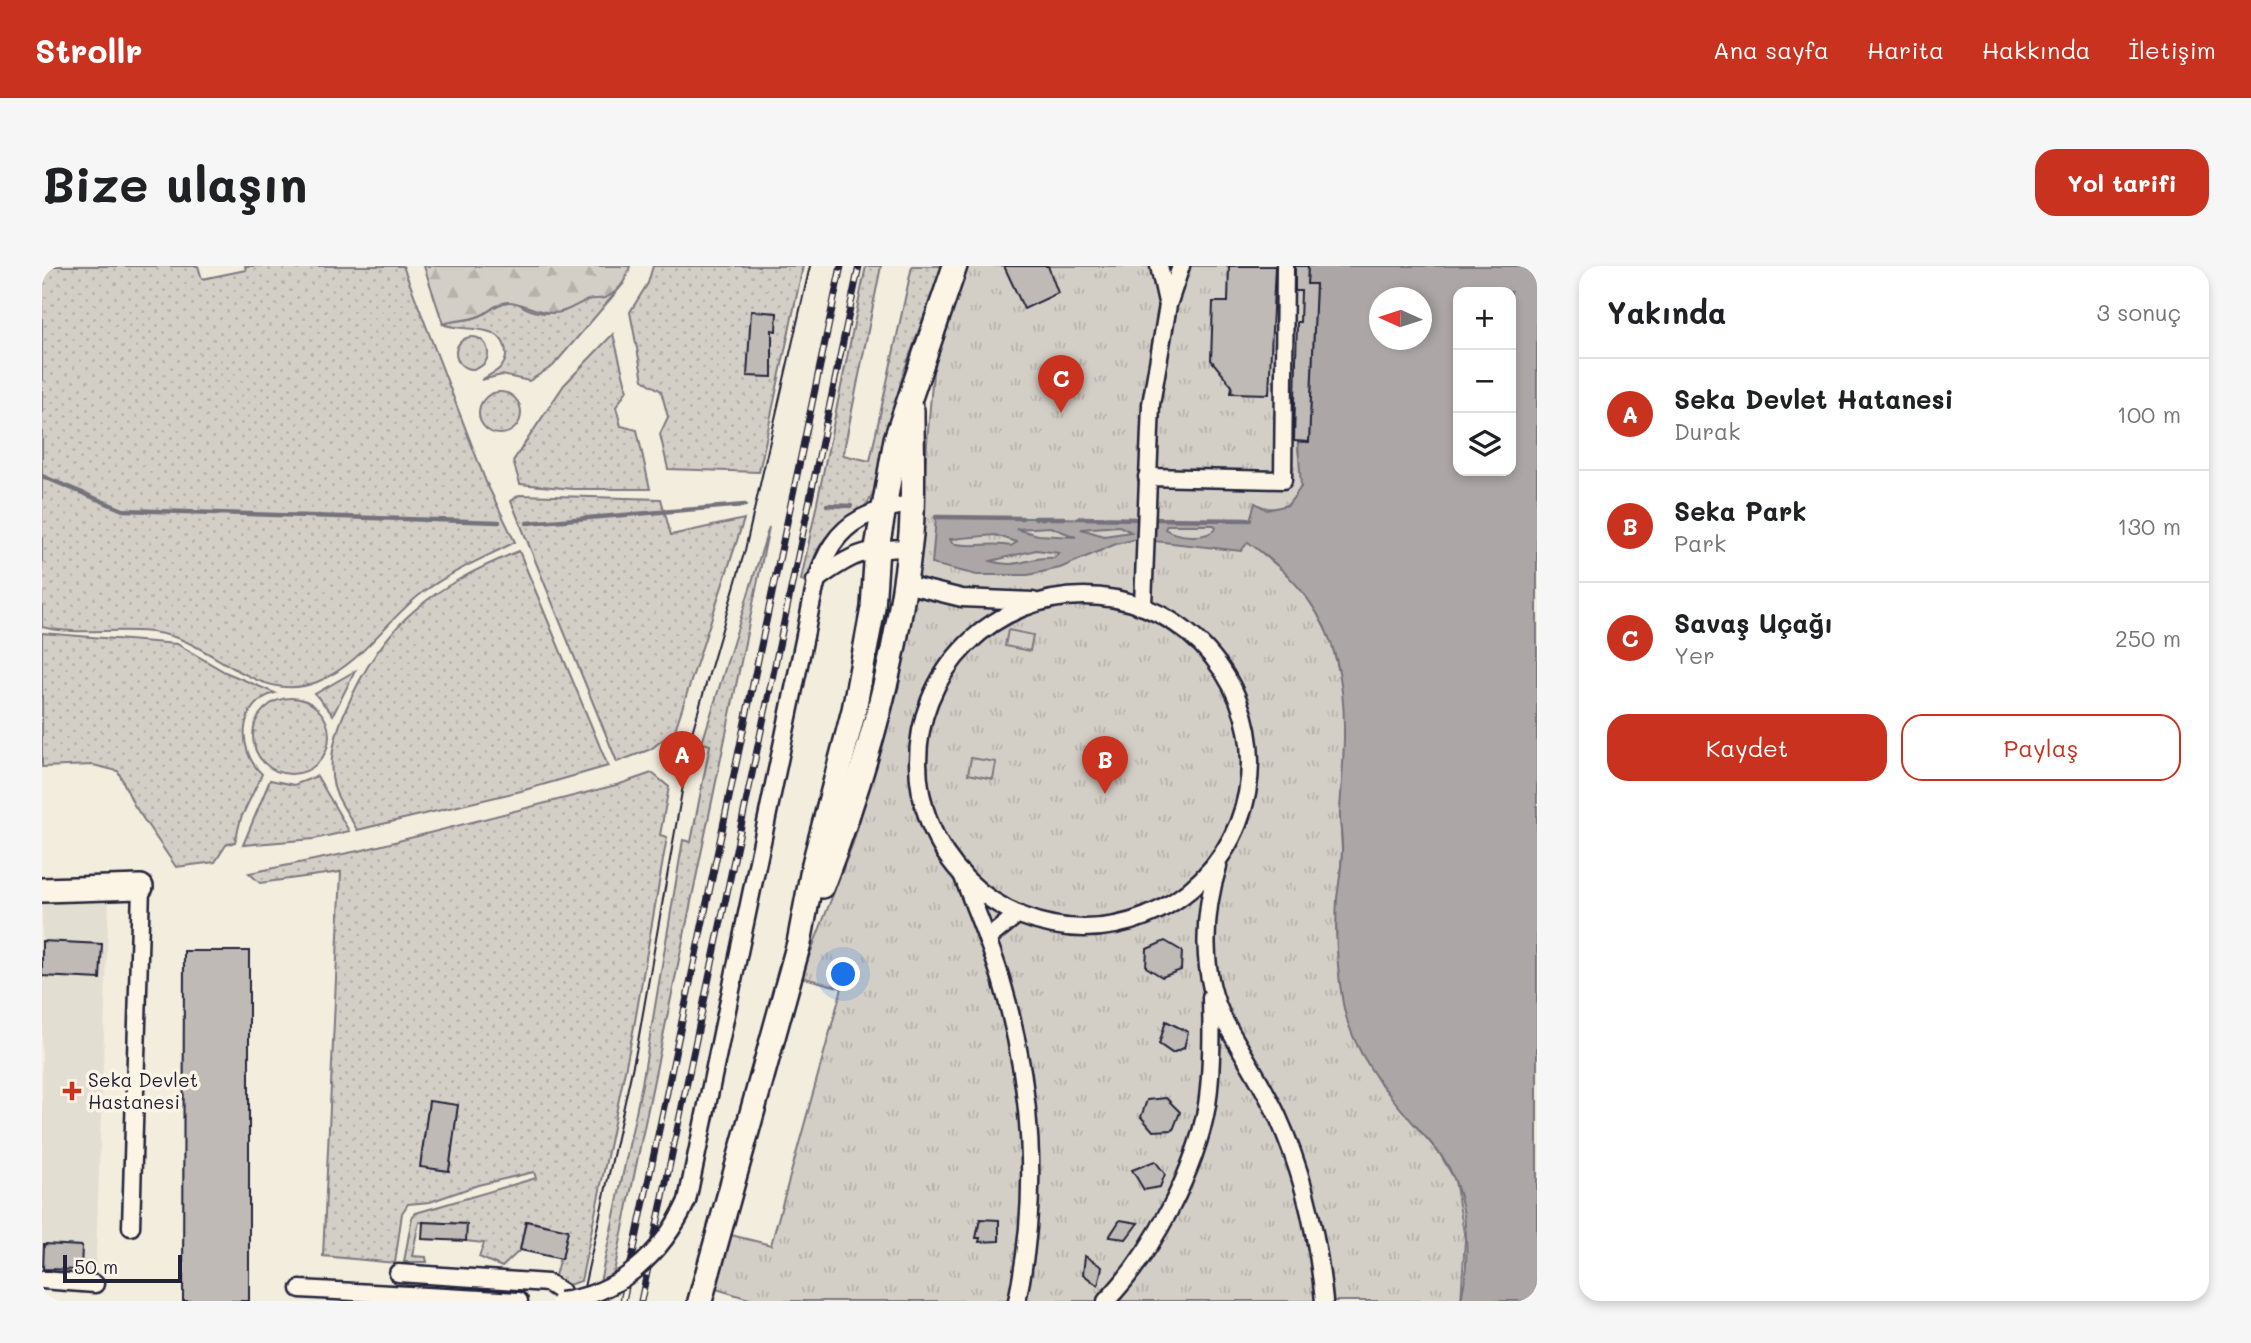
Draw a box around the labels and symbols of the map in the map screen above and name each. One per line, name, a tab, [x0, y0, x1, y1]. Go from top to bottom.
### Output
north arrow	[1369, 287, 1432, 350]
pin: C	[1038, 355, 1084, 413]
pin: A	[659, 731, 705, 789]
pin: B	[1082, 736, 1128, 794]
your location	[826, 957, 860, 991]
place label: Seka Devlet Hastanesi	[88, 1067, 198, 1114]
marker: Seka Devlet Hastanesi	[62, 1081, 82, 1101]
scale bar	[63, 1252, 182, 1284]

